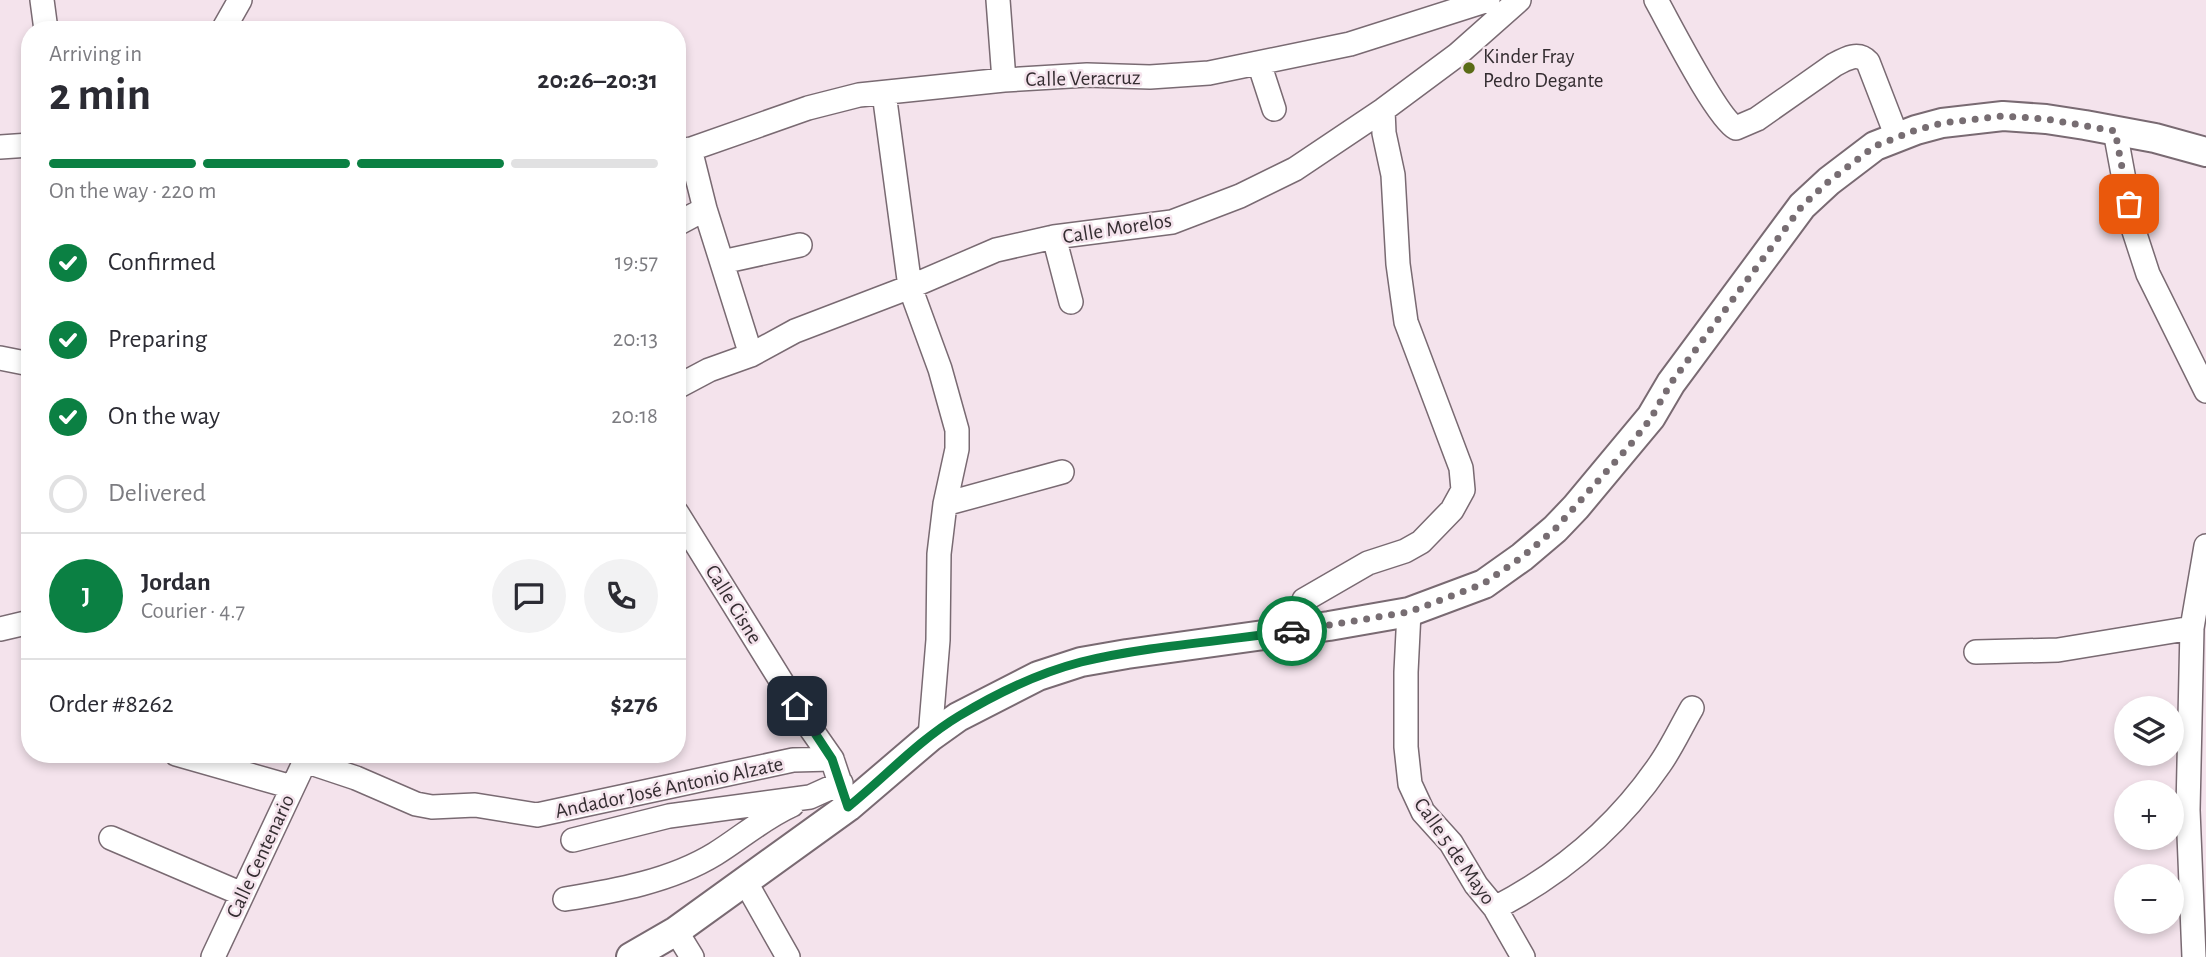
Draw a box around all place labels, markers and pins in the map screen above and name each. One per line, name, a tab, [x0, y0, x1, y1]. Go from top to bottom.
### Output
place label: Kinder Fray Pedro Degante	[1483, 46, 1604, 91]
marker: Kinder Fray Pedro Degante	[1461, 60, 1477, 76]
pin	[2099, 174, 2159, 234]
pin	[767, 676, 827, 736]

